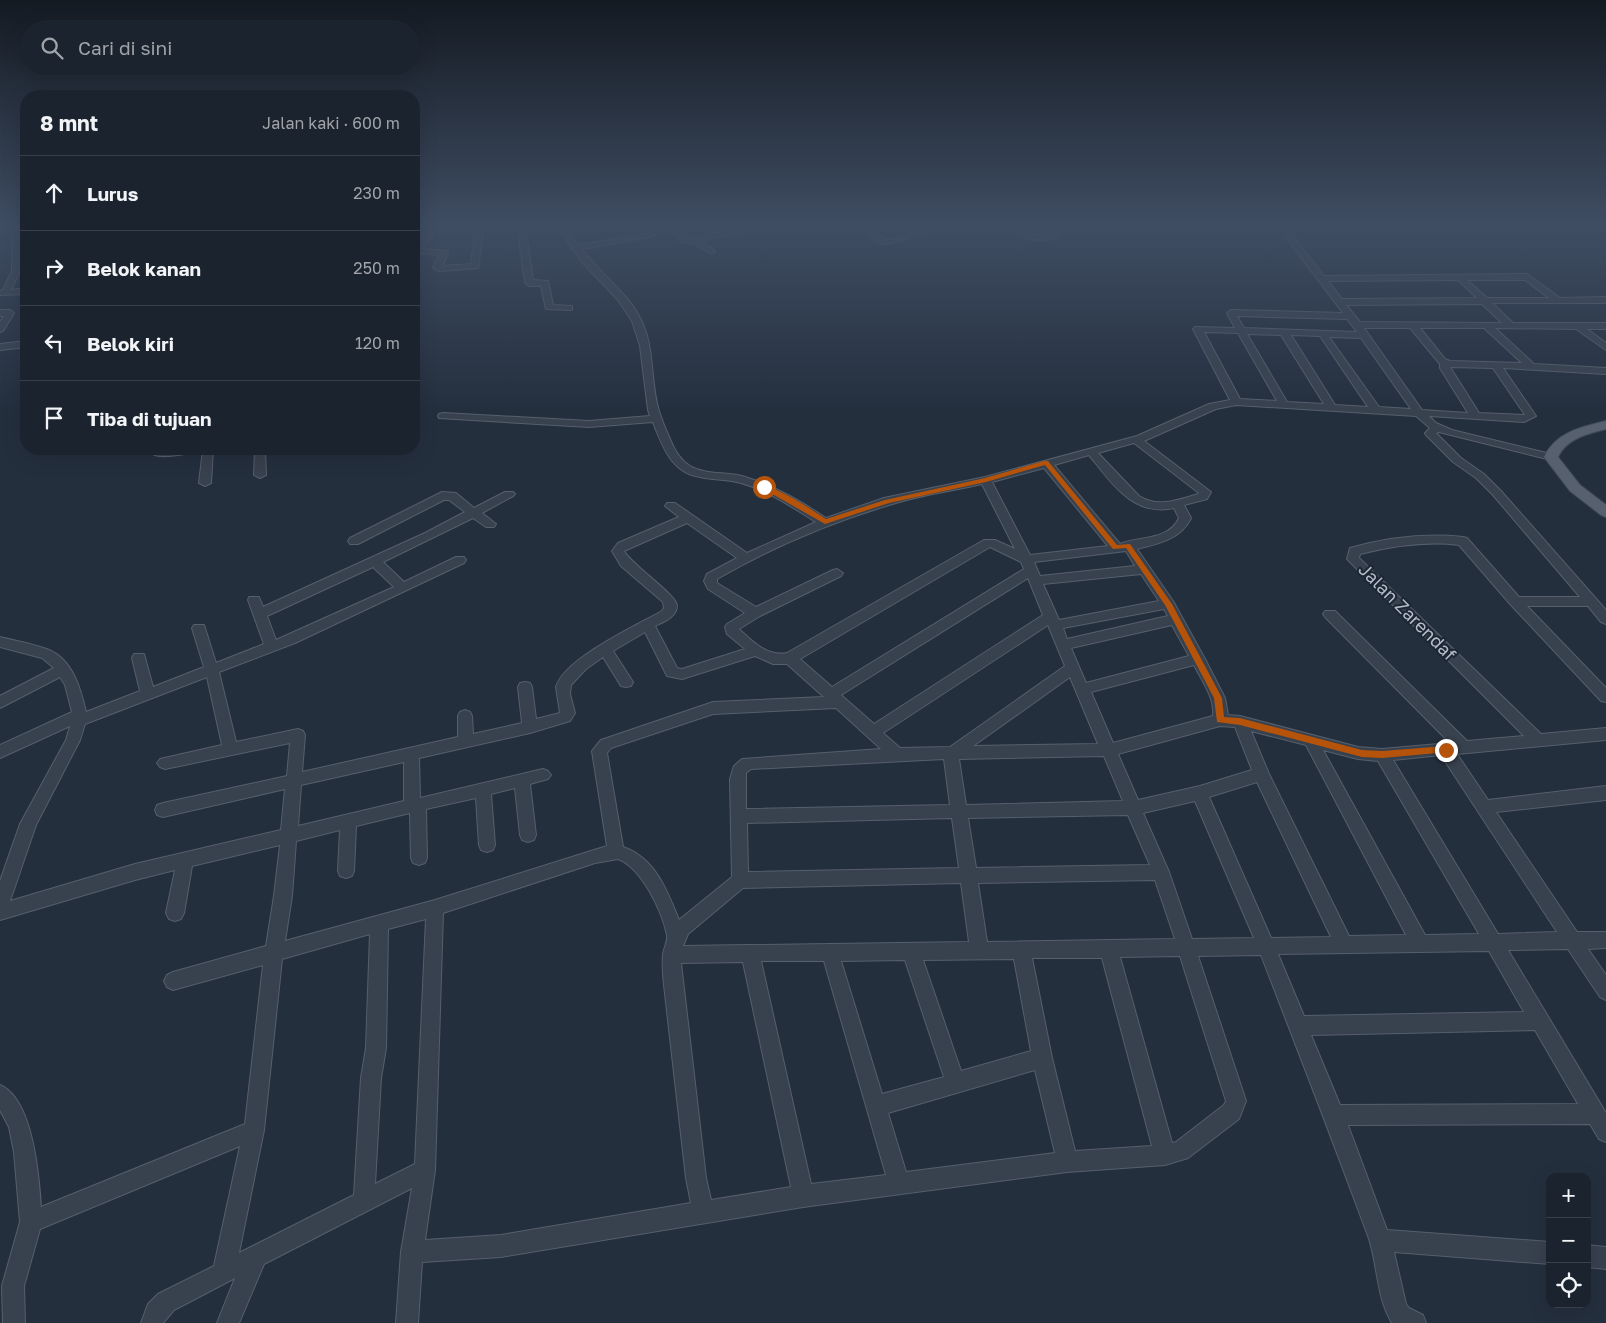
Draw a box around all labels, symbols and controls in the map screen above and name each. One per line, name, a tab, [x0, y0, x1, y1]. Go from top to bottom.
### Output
search box	[20, 20, 420, 75]
icon: search	[38, 34, 66, 62]
text: Cari di sini	[78, 36, 172, 59]
text: 8 mnt	[40, 110, 98, 136]
text: Jalan kaki · 600 m	[262, 113, 400, 133]
icon: ahead	[40, 179, 68, 207]
text: Lurus	[87, 182, 138, 205]
text: 230 m	[353, 183, 400, 203]
icon: right	[40, 254, 68, 282]
text: Belok kanan	[87, 257, 201, 280]
text: 250 m	[353, 258, 400, 278]
icon: left	[40, 329, 68, 357]
text: Belok kiri	[87, 332, 174, 355]
text: 120 m	[355, 333, 400, 353]
icon: arrive	[40, 404, 68, 432]
text: Tiba di tujuan	[87, 407, 212, 430]
route start	[753, 476, 776, 499]
street label: Jalan Zarendaf	[1354, 558, 1461, 665]
route end	[1435, 739, 1458, 762]
map controls	[1546, 1173, 1591, 1308]
button: +	[1546, 1173, 1591, 1218]
button: −	[1546, 1218, 1591, 1263]
button: locate	[1546, 1263, 1591, 1308]

